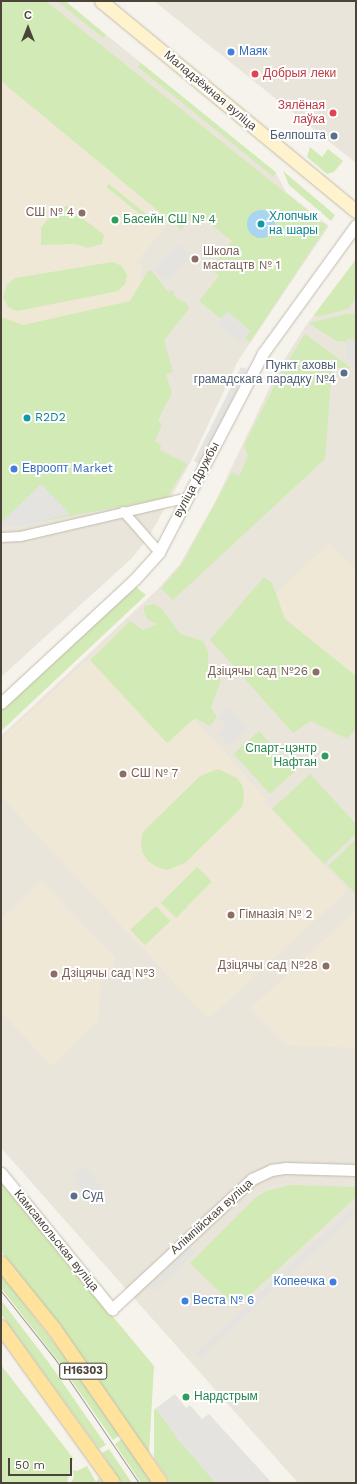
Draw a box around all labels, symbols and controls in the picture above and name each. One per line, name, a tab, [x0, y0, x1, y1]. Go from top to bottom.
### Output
north arrow	[8, 8, 48, 48]
text: С	[24, 9, 32, 22]
place label: Маяк	[239, 45, 268, 59]
marker: Маяк	[226, 47, 236, 57]
street label: Маладзёжная вуліца	[161, 48, 259, 134]
place label: Добрыя леки	[263, 67, 336, 81]
marker: Добрыя леки	[250, 69, 260, 79]
place label: Зялёная лаўка	[278, 99, 325, 127]
marker: Зялёная лаўка	[328, 108, 338, 118]
place label: Белпошта	[270, 129, 326, 143]
marker: Белпошта	[329, 131, 339, 141]
place label: СШ № 4	[26, 206, 74, 220]
marker: СШ № 4	[77, 208, 87, 218]
place label: Хлопчык на шары	[269, 210, 318, 238]
place label: Басейн СШ № 4	[123, 213, 216, 227]
marker: Басейн СШ № 4	[110, 215, 120, 225]
marker: Хлопчык на шары	[256, 219, 266, 229]
place label: Школа мастацтв № 1	[203, 245, 281, 273]
marker: Школа мастацтв № 1	[190, 254, 200, 264]
place label: Пункт аховы грамадскага парадку №4	[194, 359, 336, 387]
marker: Пункт аховы грамадскага парадку №4	[339, 368, 349, 378]
place label: R2D2	[35, 411, 66, 425]
marker: R2D2	[22, 413, 32, 423]
street label: вуліца Дружбы	[171, 440, 223, 520]
place label: Евроопт Market	[22, 462, 113, 476]
marker: Евроопт Market	[9, 464, 19, 474]
place label: Дзіцячы сад №26	[208, 665, 308, 679]
marker: Дзіцячы сад №26	[311, 667, 321, 677]
place label: Спарт-цэнтр Нафтан	[245, 742, 317, 770]
marker: Спарт-цэнтр Нафтан	[320, 751, 330, 761]
place label: СШ № 7	[131, 767, 179, 781]
marker: СШ № 7	[118, 769, 128, 779]
place label: Гімназія № 2	[239, 908, 313, 922]
marker: Гімназія № 2	[226, 910, 236, 920]
place label: Дзіцячы сад №28	[218, 959, 318, 973]
marker: Дзіцячы сад №28	[321, 961, 331, 971]
place label: Дзіцячы сад №3	[62, 967, 155, 981]
marker: Дзіцячы сад №3	[49, 969, 59, 979]
street label: Алімпійская вуліца	[168, 1176, 256, 1258]
street label: Камсамольская вуліца	[11, 1187, 101, 1295]
place label: Суд	[82, 1189, 103, 1203]
marker: Суд	[69, 1191, 79, 1201]
place label: Копеечка	[273, 1275, 325, 1289]
marker: Копеечка	[328, 1277, 338, 1287]
place label: Веста № 6	[193, 1294, 254, 1308]
marker: Веста № 6	[180, 1296, 190, 1306]
road number: Н16303	[59, 1362, 107, 1380]
place label: Нардстрым	[194, 1390, 258, 1404]
marker: Нардстрым	[181, 1392, 191, 1402]
scale bar	[10, 1450, 74, 1476]
text: 50 m	[15, 1458, 45, 1472]

